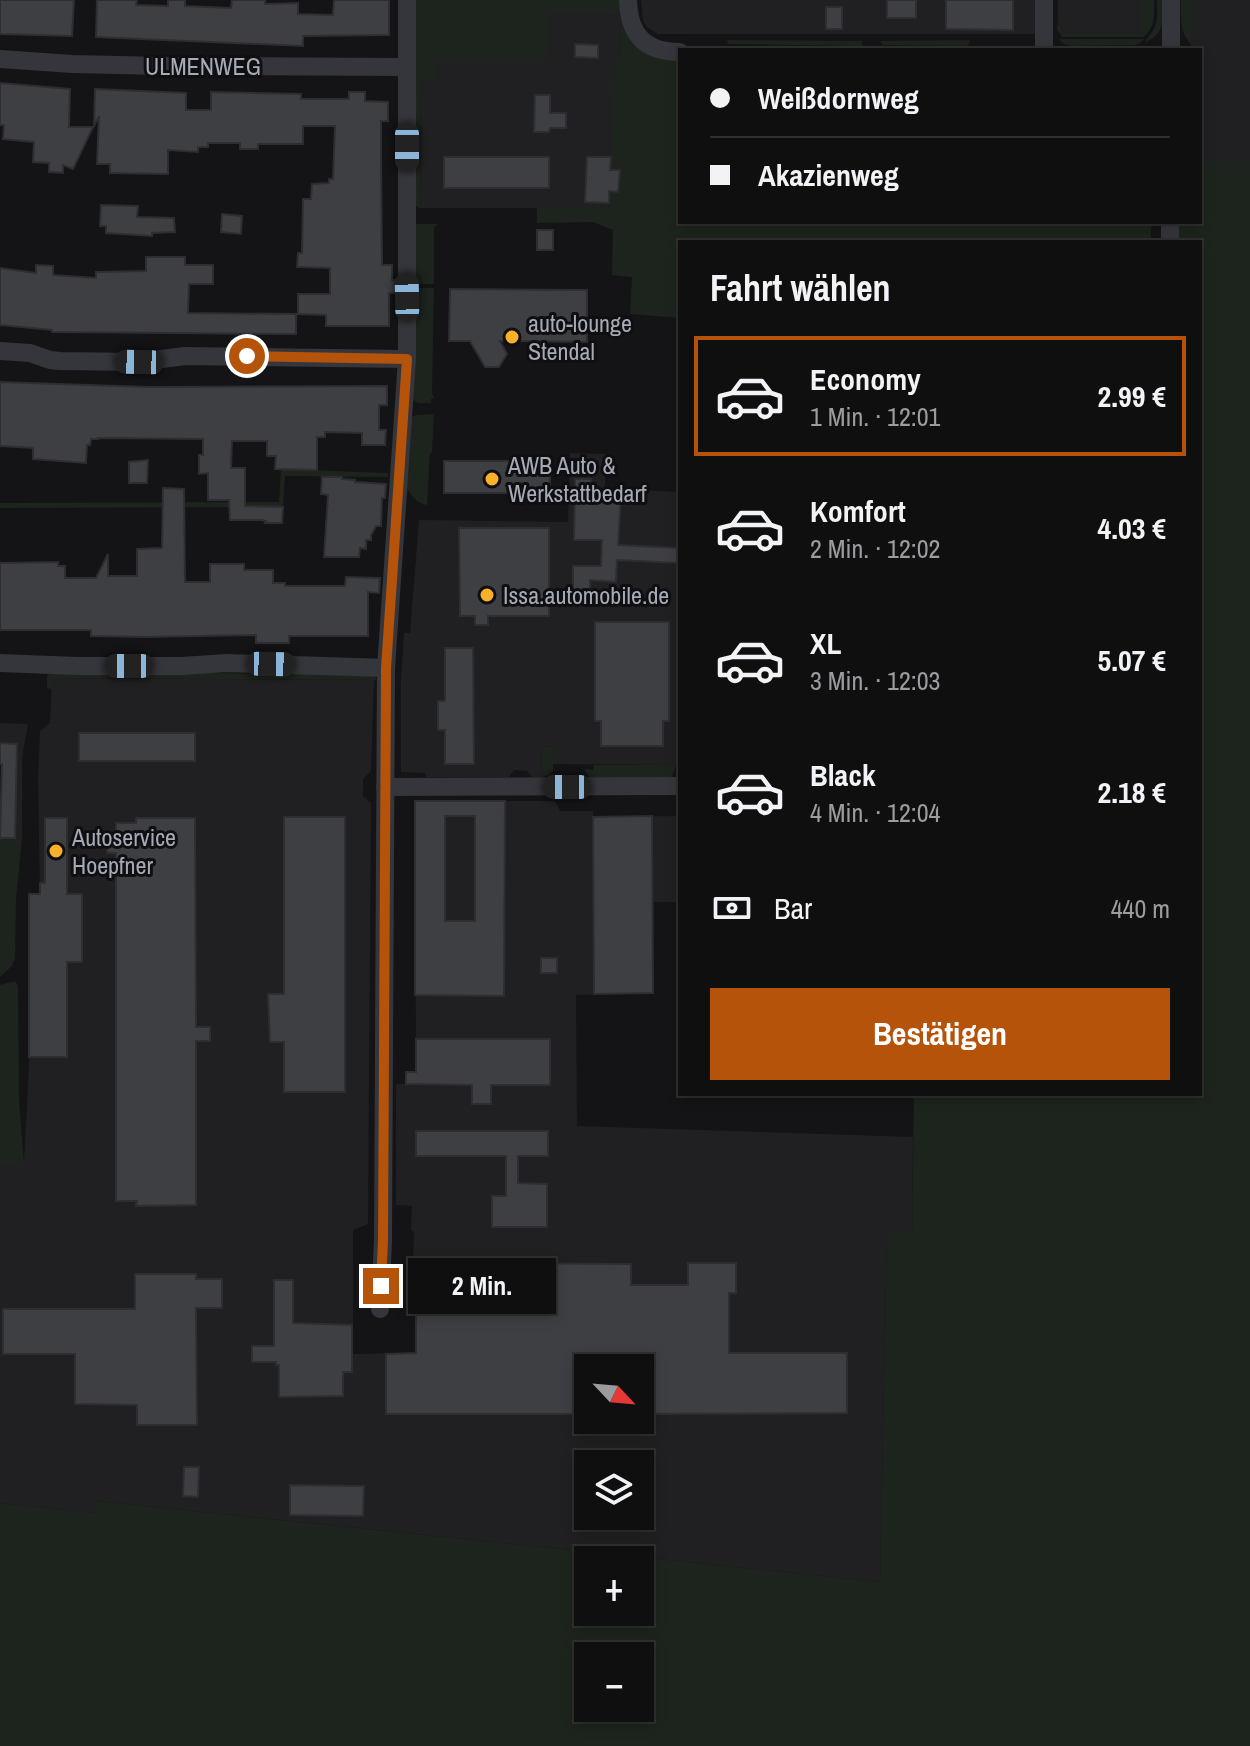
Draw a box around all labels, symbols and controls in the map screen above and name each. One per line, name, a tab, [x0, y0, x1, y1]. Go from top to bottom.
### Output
street label: ULMENWEG	[145, 50, 261, 82]
text: Weißdornweg	[758, 78, 919, 118]
car	[395, 123, 419, 171]
text: Akazienweg	[758, 155, 899, 195]
text: Fahrt wählen	[710, 264, 891, 312]
car	[395, 273, 419, 321]
place label: auto-lounge Stendal	[528, 307, 632, 367]
marker: auto-lounge Stendal	[503, 328, 521, 346]
route start	[229, 338, 265, 374]
car	[115, 350, 163, 374]
text: Economy	[810, 359, 921, 399]
icon: car	[714, 360, 786, 432]
text: 2.99 €	[1098, 376, 1166, 416]
text: 1 Min. · 12:01	[810, 399, 940, 434]
place label: AWB Auto & Werkstattbedarf	[507, 449, 647, 509]
marker: AWB Auto & Werkstattbedarf	[483, 470, 501, 488]
text: Komfort	[810, 491, 906, 531]
icon: car	[714, 492, 786, 564]
text: 4.03 €	[1098, 508, 1166, 548]
text: 2 Min. · 12:02	[810, 531, 940, 566]
place label: Issa.automobile.de	[503, 579, 669, 611]
marker: Issa.automobile.de	[478, 586, 496, 604]
text: XL	[810, 623, 841, 663]
icon: car	[714, 624, 786, 696]
text: 5.07 €	[1098, 640, 1166, 680]
car	[247, 652, 295, 676]
car	[105, 654, 153, 678]
text: 3 Min. · 12:03	[810, 663, 940, 698]
text: Black	[810, 755, 876, 795]
icon: car	[714, 756, 786, 828]
text: 2.18 €	[1098, 772, 1166, 812]
car	[543, 775, 591, 799]
text: 4 Min. · 12:04	[810, 795, 940, 830]
place label: Autoservice Hoepfner	[71, 821, 176, 881]
marker: Autoservice Hoepfner	[47, 842, 65, 860]
icon: cash	[710, 886, 754, 930]
text: Bar	[774, 888, 812, 928]
text: 440 m	[1111, 891, 1170, 926]
button: Bestätigen	[710, 988, 1170, 1080]
callout: 2 Min.	[409, 1258, 557, 1314]
route end	[363, 1268, 399, 1304]
text: 2 Min.	[452, 1268, 512, 1303]
north arrow	[574, 1354, 654, 1434]
map controls	[574, 1354, 654, 1722]
button: layers	[574, 1450, 654, 1530]
button: +	[574, 1546, 654, 1626]
button: −	[574, 1642, 654, 1722]

